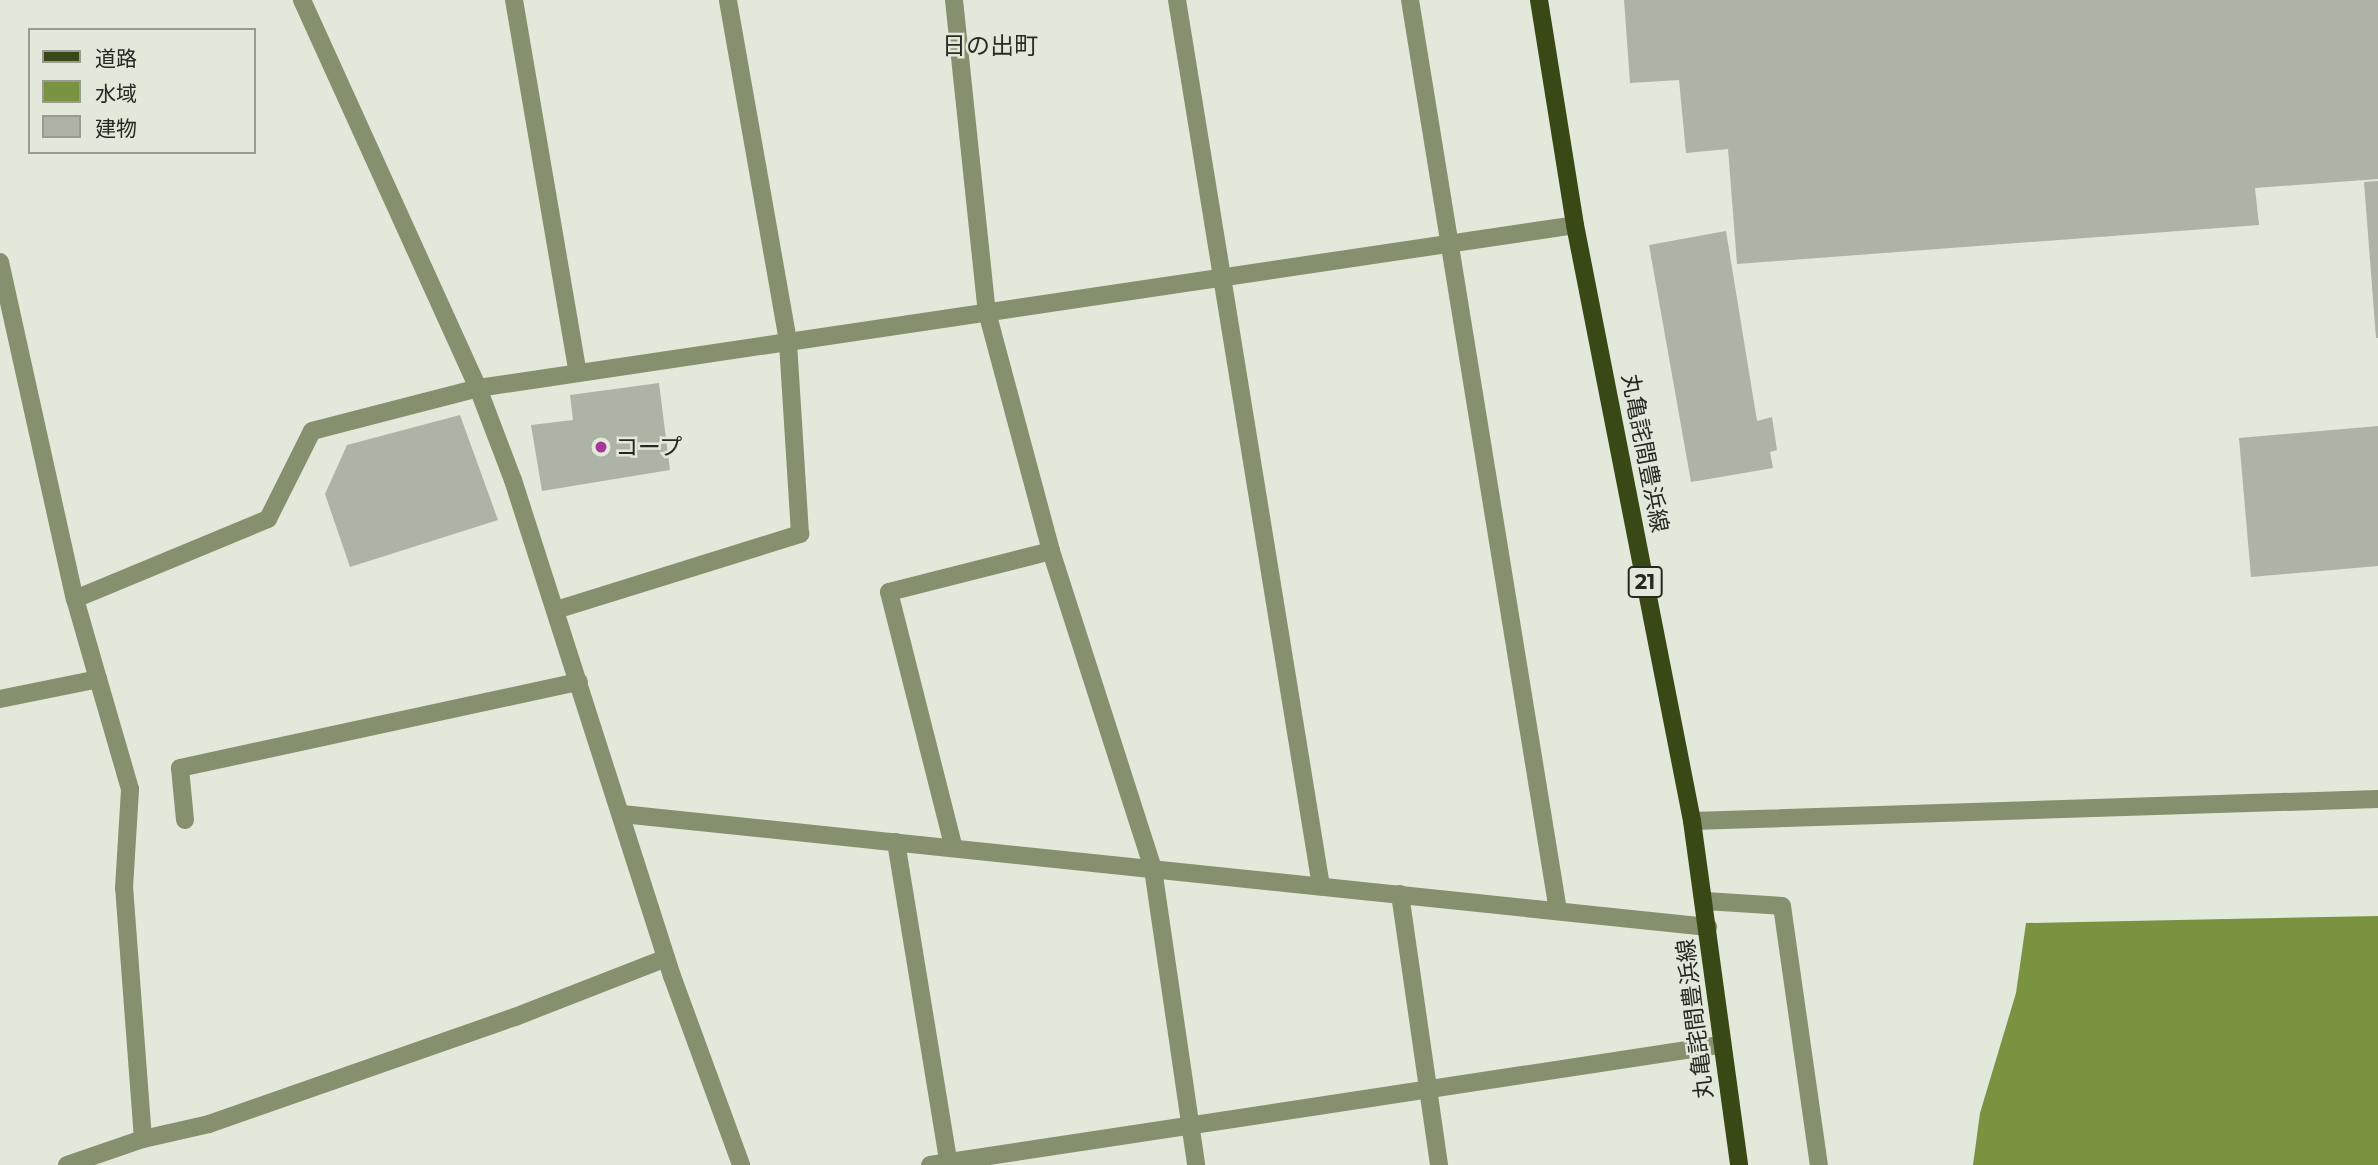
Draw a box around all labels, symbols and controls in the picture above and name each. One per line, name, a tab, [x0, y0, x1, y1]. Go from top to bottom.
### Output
legend	[28, 28, 256, 154]
district label: 日の出町	[942, 32, 1038, 60]
text: 道路	[95, 46, 137, 71]
text: 水域	[95, 81, 137, 106]
text: 建物	[95, 116, 137, 141]
street label: 丸亀詫間豊浜線	[1616, 371, 1674, 535]
place label: コープ	[615, 433, 684, 461]
marker: コープ	[593, 439, 609, 455]
road number: 21	[1628, 564, 1662, 600]
street label: 丸亀詫間豊浜線	[1671, 937, 1719, 1101]

